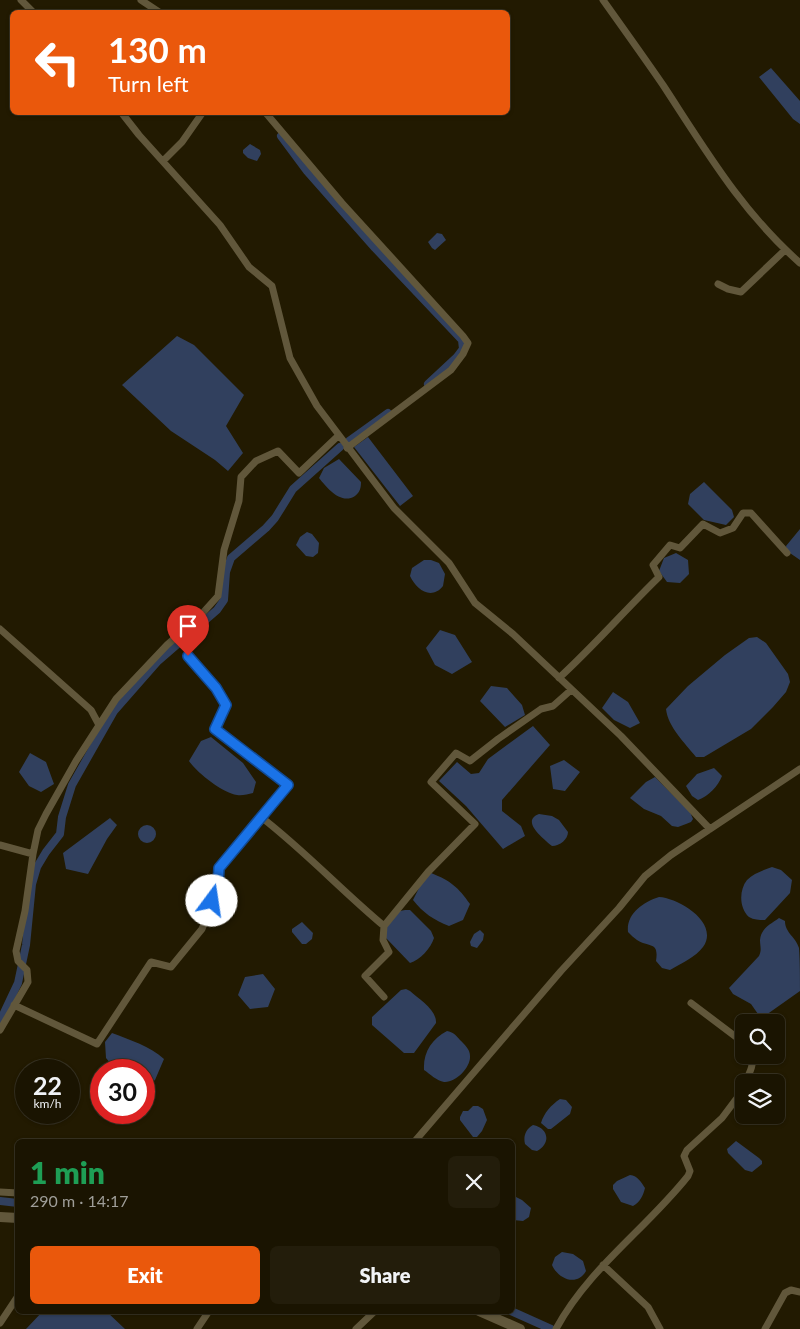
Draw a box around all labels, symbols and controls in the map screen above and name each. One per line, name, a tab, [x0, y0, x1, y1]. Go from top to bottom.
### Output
text: 130 m	[108, 28, 207, 70]
icon: left	[25, 30, 90, 95]
text: Turn left	[108, 70, 189, 97]
pin	[167, 605, 209, 656]
icon: arrive	[174, 612, 202, 640]
position arrow	[185, 874, 237, 926]
map controls	[735, 1014, 785, 1124]
button: search	[735, 1014, 785, 1064]
speed limit sign: 30	[90, 1059, 155, 1124]
text: 22	[33, 1070, 62, 1100]
button: layers	[735, 1074, 785, 1124]
text: km/h	[33, 1096, 62, 1111]
text: 1 min	[30, 1154, 105, 1190]
button: close	[448, 1156, 500, 1208]
text: 290 m · 14:17	[30, 1191, 129, 1210]
button: Exit	[30, 1246, 260, 1304]
button: Share	[270, 1246, 500, 1304]

